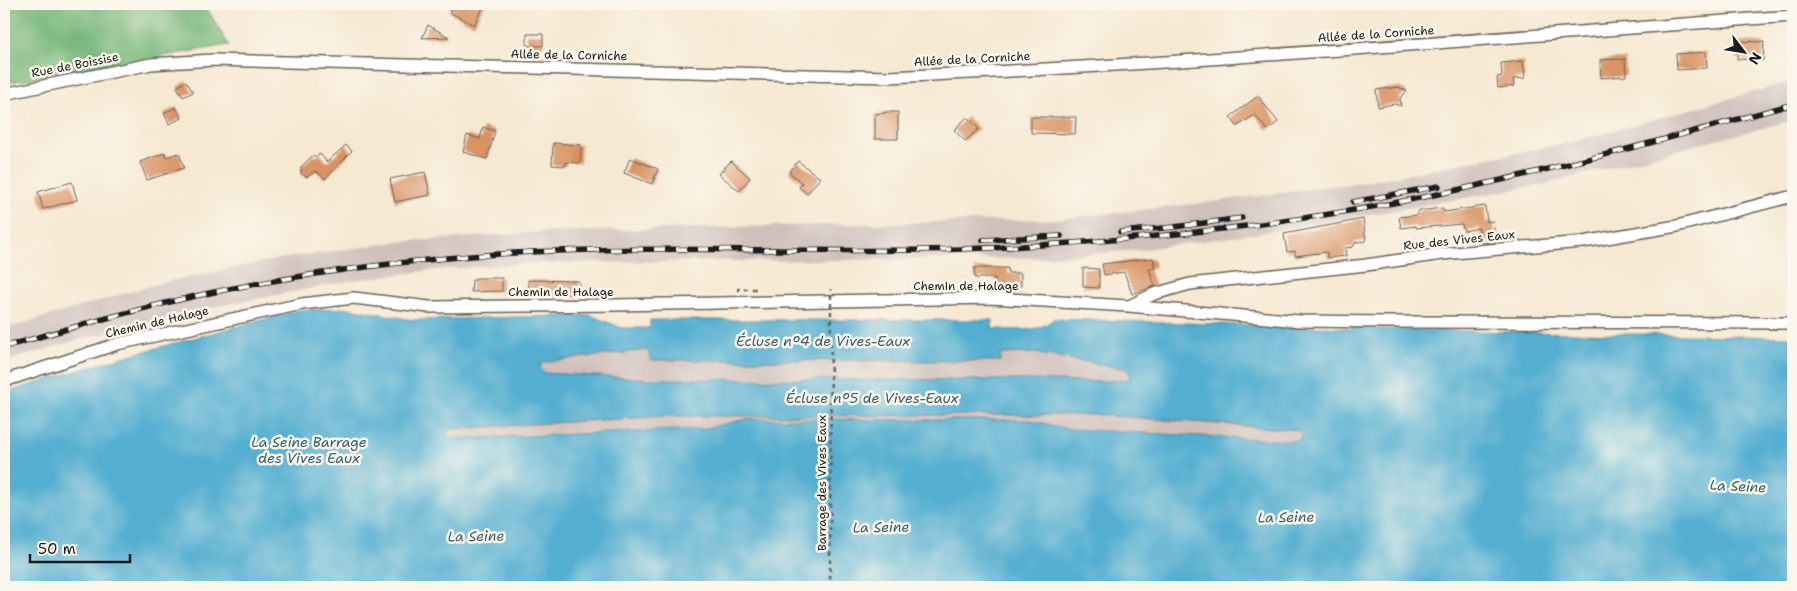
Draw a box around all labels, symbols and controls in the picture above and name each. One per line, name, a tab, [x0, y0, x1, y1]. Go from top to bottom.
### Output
street label: Allée de la Corniche	[1317, 22, 1435, 46]
north arrow	[1720, 28, 1770, 78]
street label: Allée de la Corniche	[511, 46, 628, 64]
street label: Allée de la Corniche	[913, 48, 1031, 70]
street label: Rue de Boissise	[30, 49, 120, 81]
text: N	[1745, 49, 1766, 68]
street label: Rue des Vives Eaux	[1402, 226, 1516, 254]
street label: Chemin de Halage	[913, 278, 1019, 294]
street label: Chemin de Halage	[508, 284, 614, 300]
street label: Chemin de Halage	[104, 302, 210, 342]
water label: Écluse n°4 de Vives-Eaux	[736, 332, 911, 350]
water label: Écluse n°5 de Vives-Eaux	[786, 389, 959, 407]
street label: Barrage des Vives Eaux	[814, 415, 830, 551]
water label: La Seine Barrage des Vives Eaux	[251, 433, 367, 467]
water label: La Seine	[1709, 476, 1767, 496]
water label: La Seine	[1258, 508, 1315, 526]
water label: La Seine	[853, 518, 910, 536]
water label: La Seine	[448, 527, 505, 545]
scale bar	[30, 531, 130, 563]
text: 50 m	[38, 539, 76, 559]

